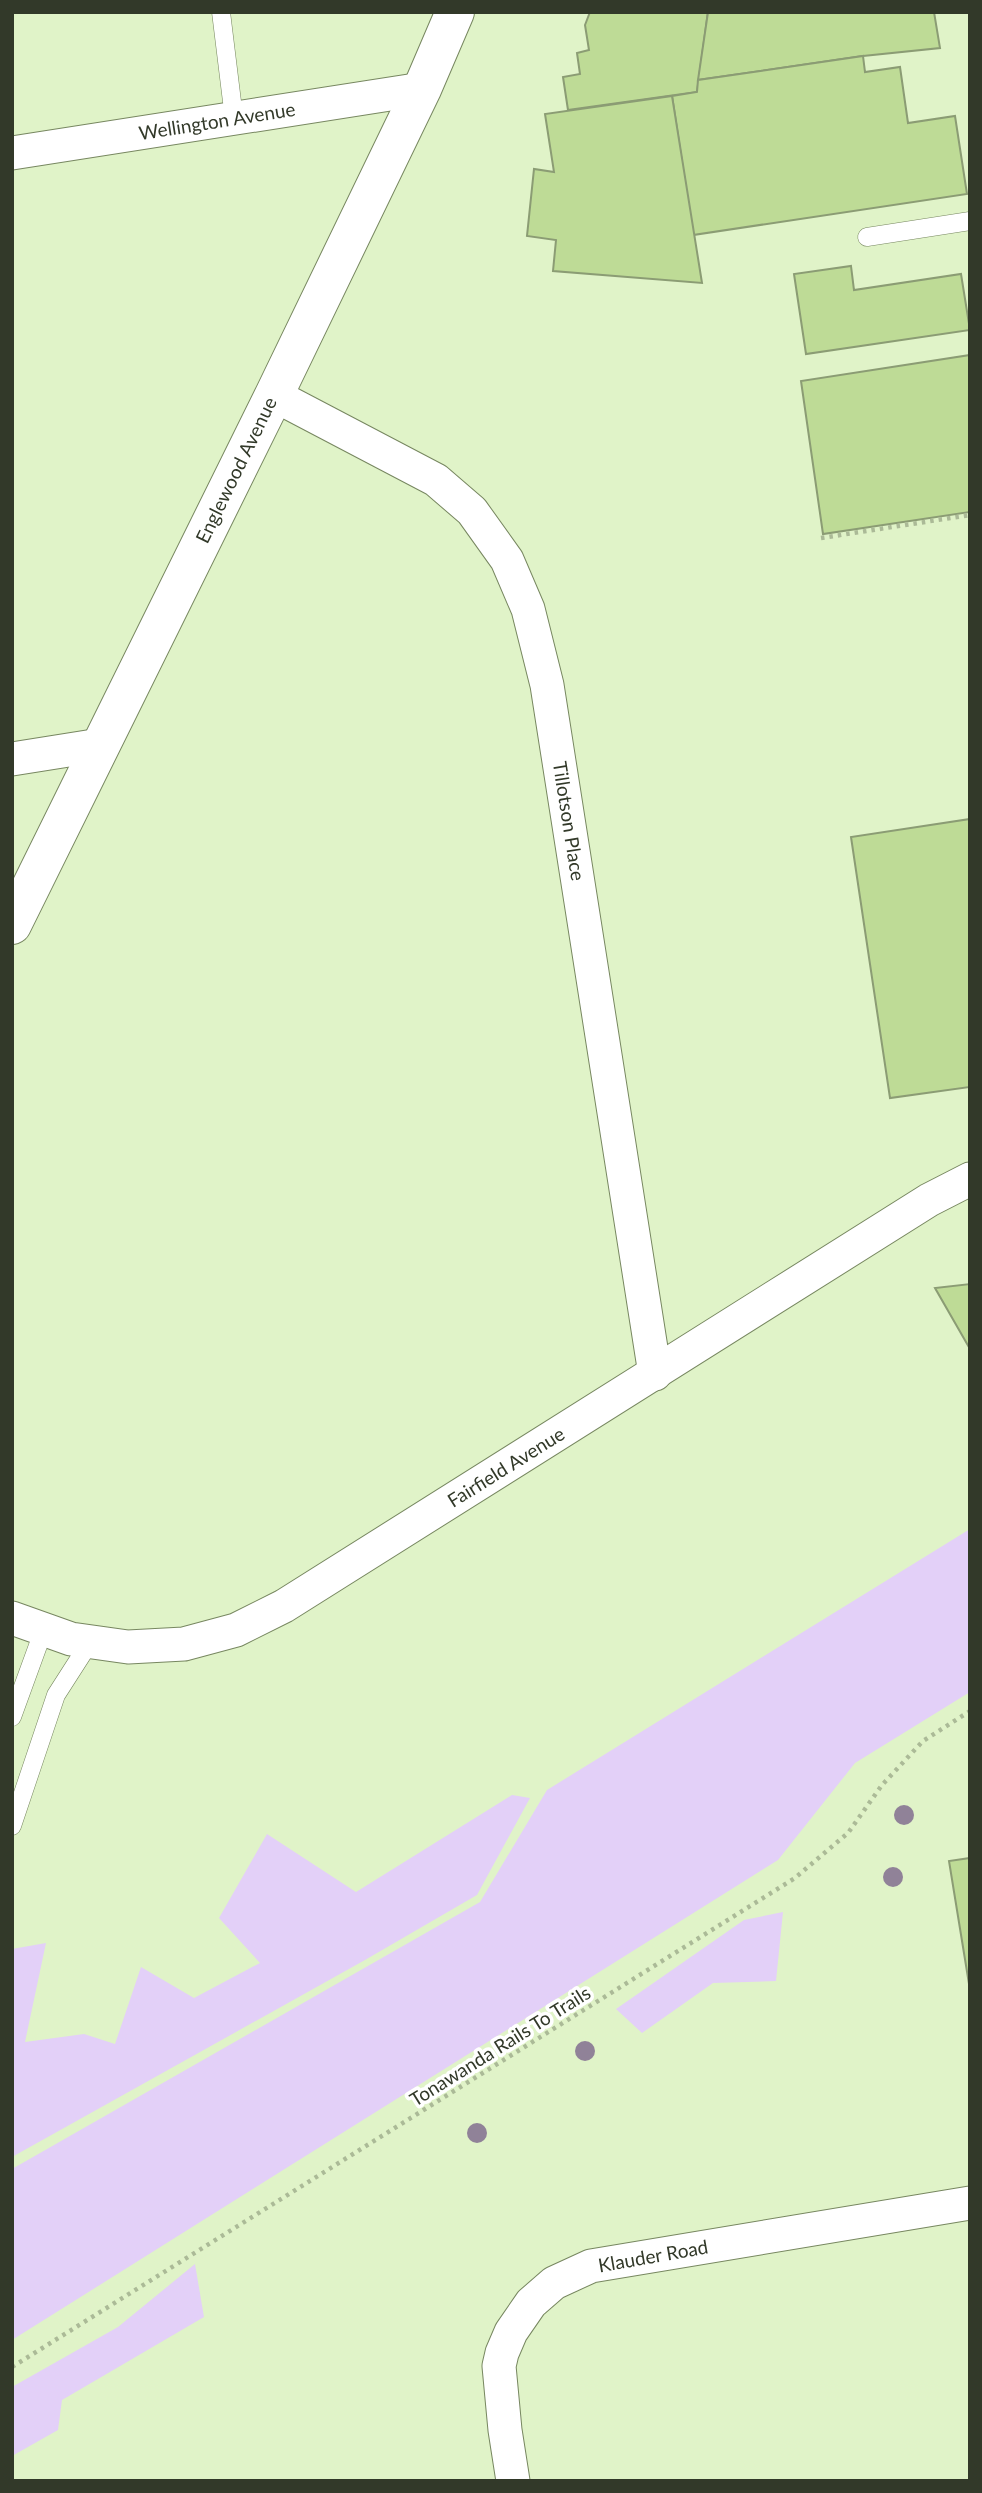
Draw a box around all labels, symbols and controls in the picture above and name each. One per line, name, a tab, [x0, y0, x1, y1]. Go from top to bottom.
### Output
street label: Wellington Avenue	[137, 97, 297, 144]
street label: Englewood Avenue	[190, 393, 281, 547]
street label: Tillotson Place	[549, 759, 590, 882]
street label: Fairfield Avenue	[443, 1421, 568, 1512]
street label: Tonawanda Rails To Trails	[405, 1980, 594, 2111]
street label: Klauder Road	[596, 2235, 710, 2276]

